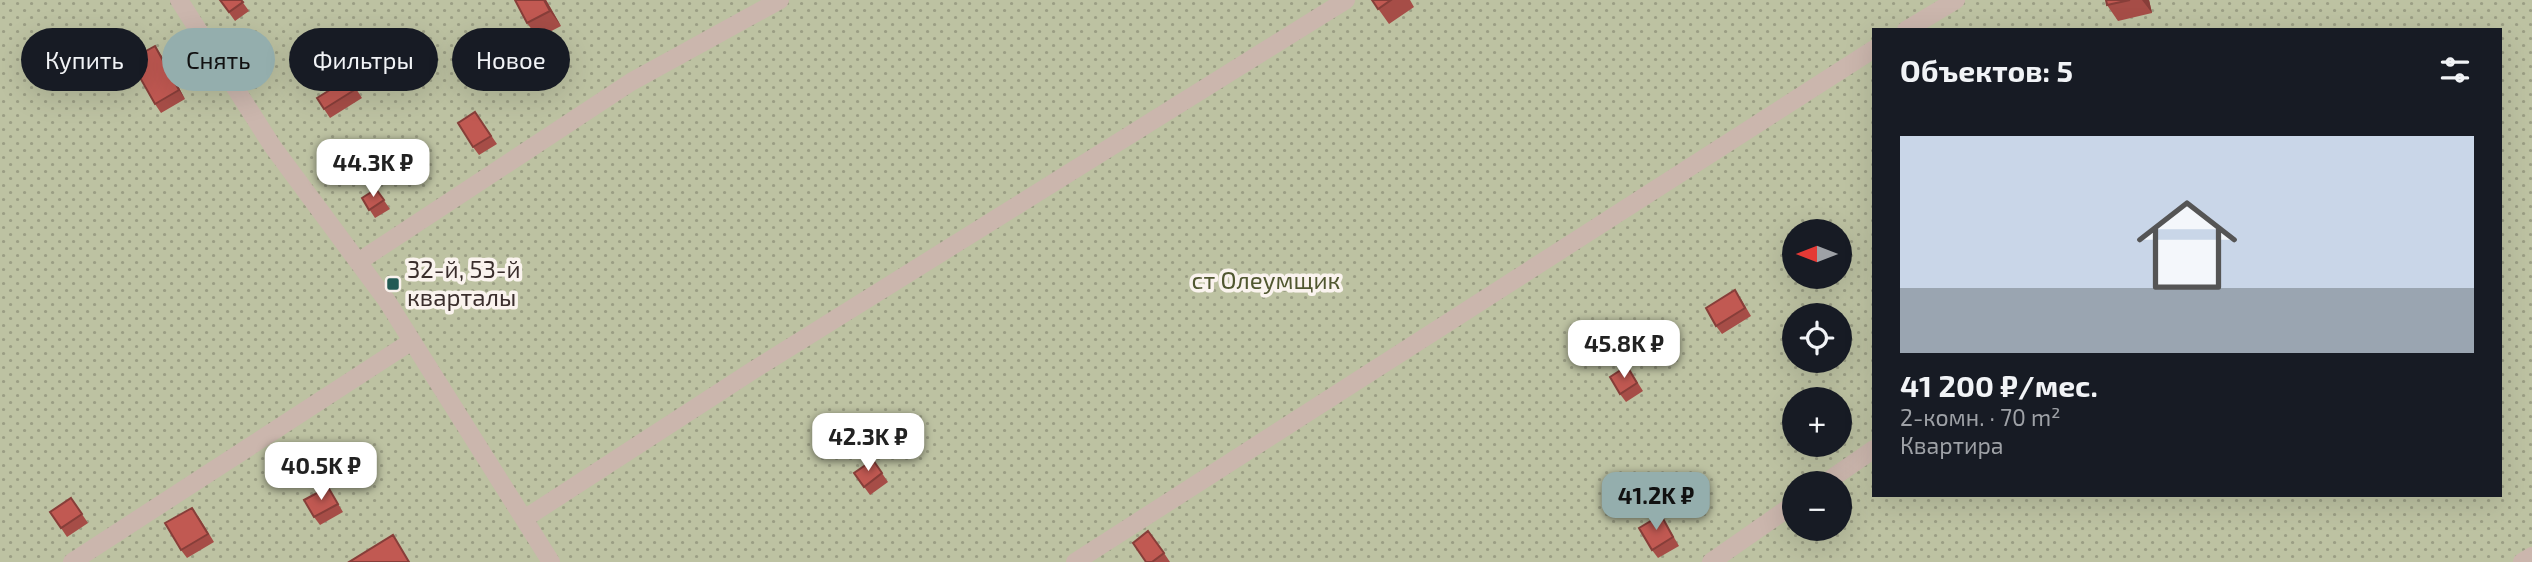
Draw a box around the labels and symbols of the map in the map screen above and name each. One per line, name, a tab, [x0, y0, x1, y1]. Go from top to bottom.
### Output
pin: 44.3K ₽	[308, 140, 438, 199]
north arrow	[1782, 219, 1852, 289]
place label: 32-й, 53-й кварталы	[407, 254, 521, 311]
park label: ст Олеумщик	[1192, 265, 1341, 295]
marker: 32-й, 53-й кварталы	[385, 276, 401, 292]
pin: 45.8K ₽	[1559, 320, 1689, 380]
pin: 42.3K ₽	[803, 414, 933, 473]
pin: 40.5K ₽	[256, 442, 386, 502]
pin: 41.2K ₽	[1591, 472, 1721, 532]

